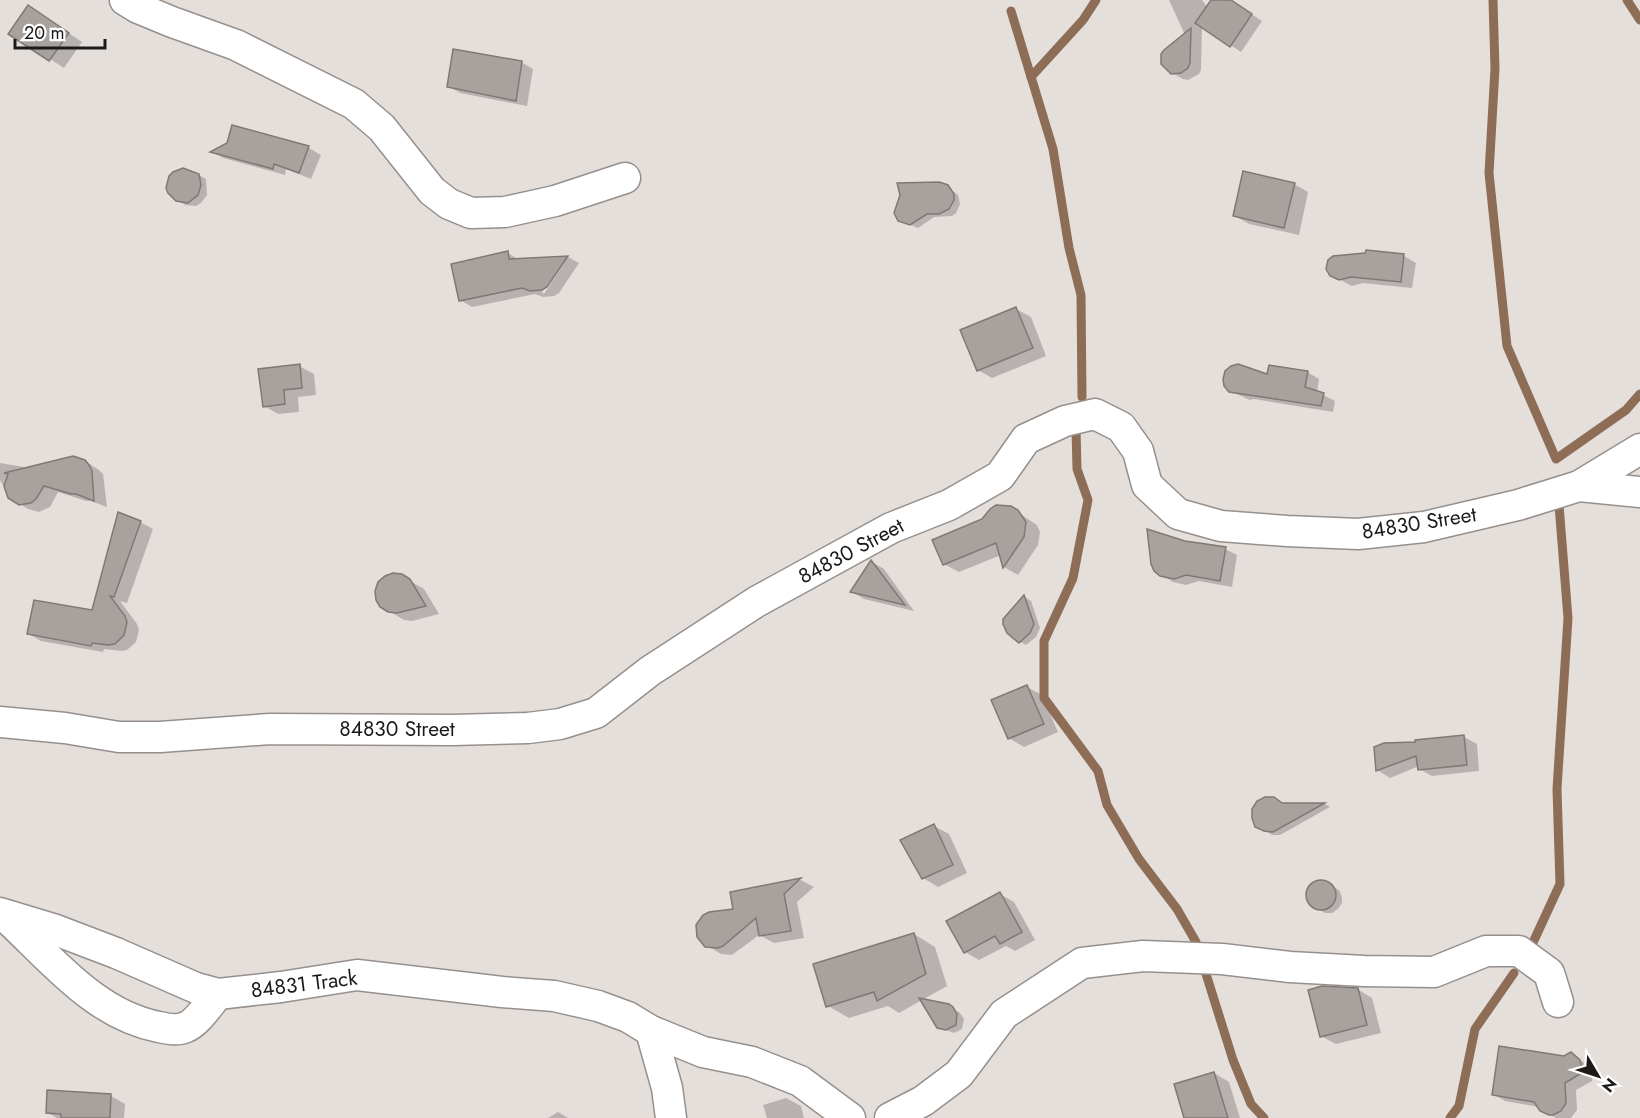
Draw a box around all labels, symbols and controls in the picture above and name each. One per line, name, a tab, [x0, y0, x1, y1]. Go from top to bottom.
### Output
scale bar	[15, 12, 105, 50]
text: 20 m	[24, 20, 64, 46]
street label: 84830 Street	[1360, 499, 1478, 547]
street label: 84830 Street	[793, 511, 909, 591]
street label: 84830 Street	[339, 714, 455, 744]
street label: 84831 Track	[249, 962, 360, 1005]
north arrow	[1568, 1046, 1628, 1106]
text: N	[1596, 1073, 1622, 1097]

